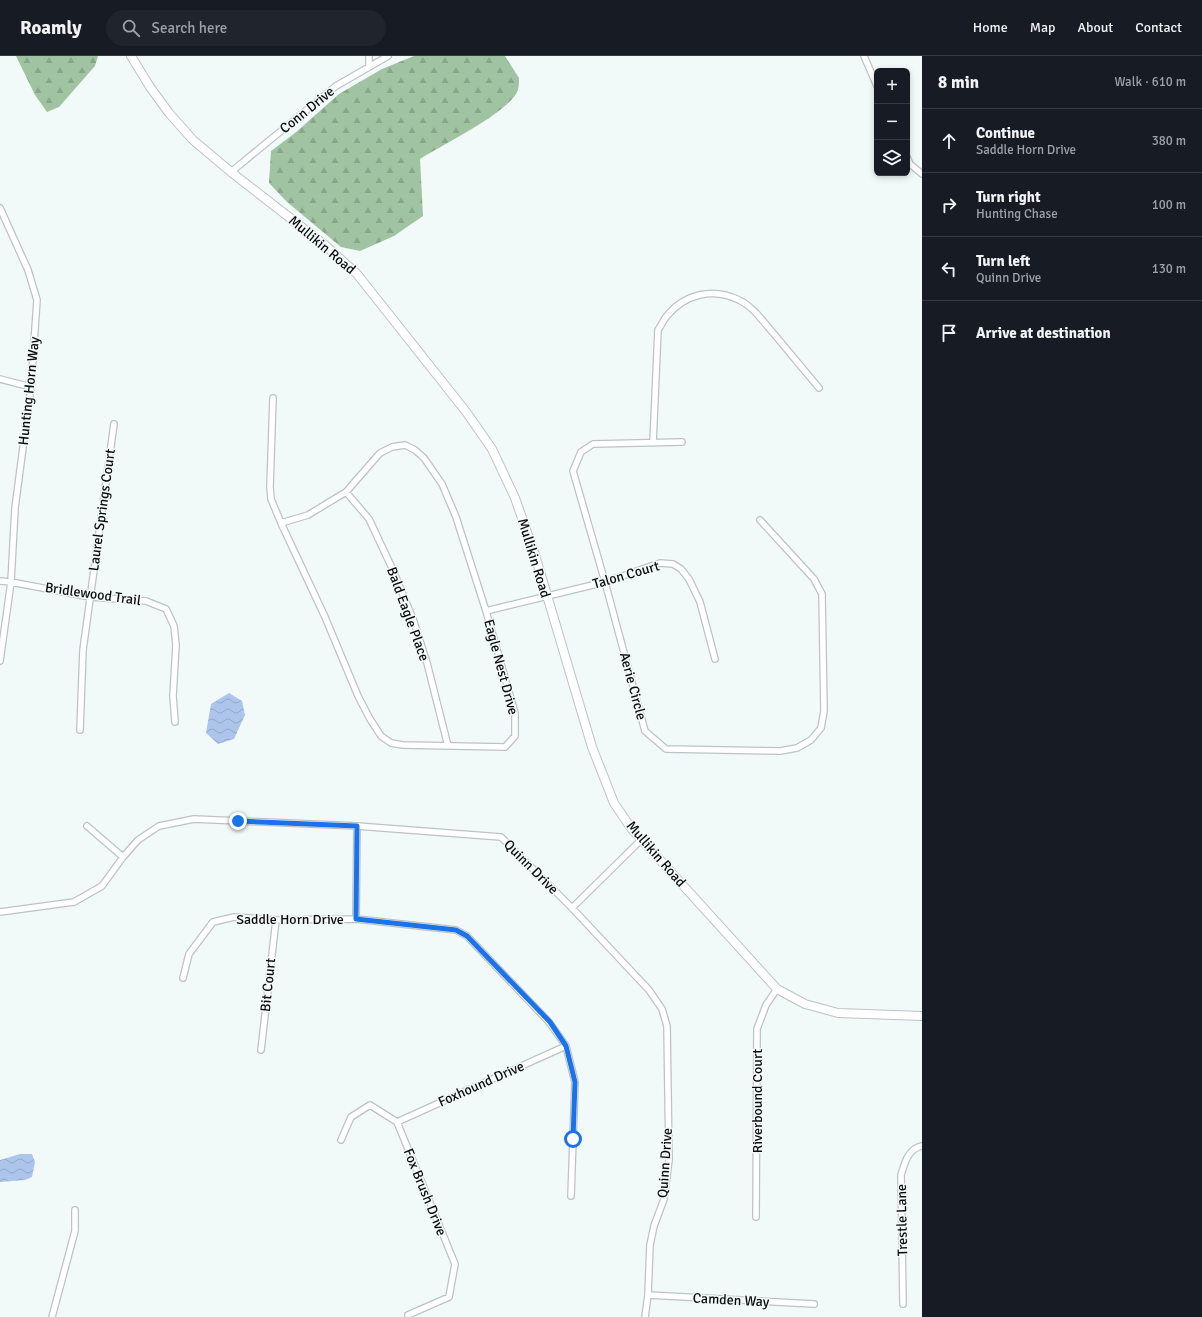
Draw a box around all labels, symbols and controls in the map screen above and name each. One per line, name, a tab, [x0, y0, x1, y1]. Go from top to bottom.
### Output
search box	[106, 10, 386, 46]
text: Roamly	[20, 16, 82, 40]
icon: search	[120, 17, 142, 39]
text: Search here	[152, 19, 227, 37]
text: Home	[973, 19, 1008, 36]
text: Map	[1030, 19, 1055, 36]
text: About	[1077, 19, 1113, 36]
text: Contact	[1135, 19, 1182, 36]
map controls	[874, 68, 910, 176]
button: +	[874, 68, 910, 104]
text: 8 min	[938, 72, 979, 93]
text: Walk · 610 m	[1115, 74, 1186, 90]
street label: Conn Drive	[276, 83, 338, 137]
button: −	[874, 104, 910, 140]
text: Continue	[976, 124, 1035, 142]
icon: ahead	[938, 130, 960, 152]
text: 380 m	[1152, 133, 1186, 149]
button: layers	[874, 140, 910, 176]
text: Saddle Horn Drive	[976, 142, 1076, 158]
text: Turn right	[976, 188, 1041, 206]
icon: right	[938, 194, 960, 216]
text: 100 m	[1152, 197, 1186, 213]
text: Hunting Chase	[976, 206, 1058, 222]
street label: Mullikin Road	[285, 212, 359, 278]
text: Turn left	[976, 252, 1030, 270]
icon: left	[938, 258, 960, 280]
text: 130 m	[1152, 261, 1186, 277]
text: Quinn Drive	[976, 270, 1041, 286]
icon: arrive	[938, 322, 960, 344]
text: Arrive at destination	[976, 324, 1111, 342]
street label: Hunting Horn Way	[15, 335, 43, 446]
street label: Laurel Springs Court	[85, 448, 119, 572]
street label: Mullikin Road	[514, 516, 554, 600]
street label: Talon Court	[591, 557, 661, 593]
street label: Bald Eagle Place	[383, 565, 433, 663]
street label: Bridlewood Trail	[44, 579, 142, 609]
street label: Eagle Nest Drive	[480, 617, 522, 717]
street label: Aerie Circle	[616, 650, 650, 722]
route end	[229, 812, 247, 830]
street label: Mullikin Road	[623, 817, 689, 891]
street label: Quinn Drive	[500, 836, 562, 898]
street label: Saddle Horn Drive	[236, 911, 344, 928]
street label: Bit Court	[257, 957, 279, 1013]
street label: Riverbound Court	[749, 1049, 766, 1153]
street label: Foxhound Drive	[435, 1057, 527, 1111]
street label: Quinn Drive	[654, 1127, 676, 1199]
route start	[564, 1130, 582, 1148]
street label: Fox Brush Drive	[400, 1146, 450, 1238]
street label: Trestle Lane	[893, 1184, 911, 1256]
street label: Camden Way	[692, 1290, 770, 1311]

